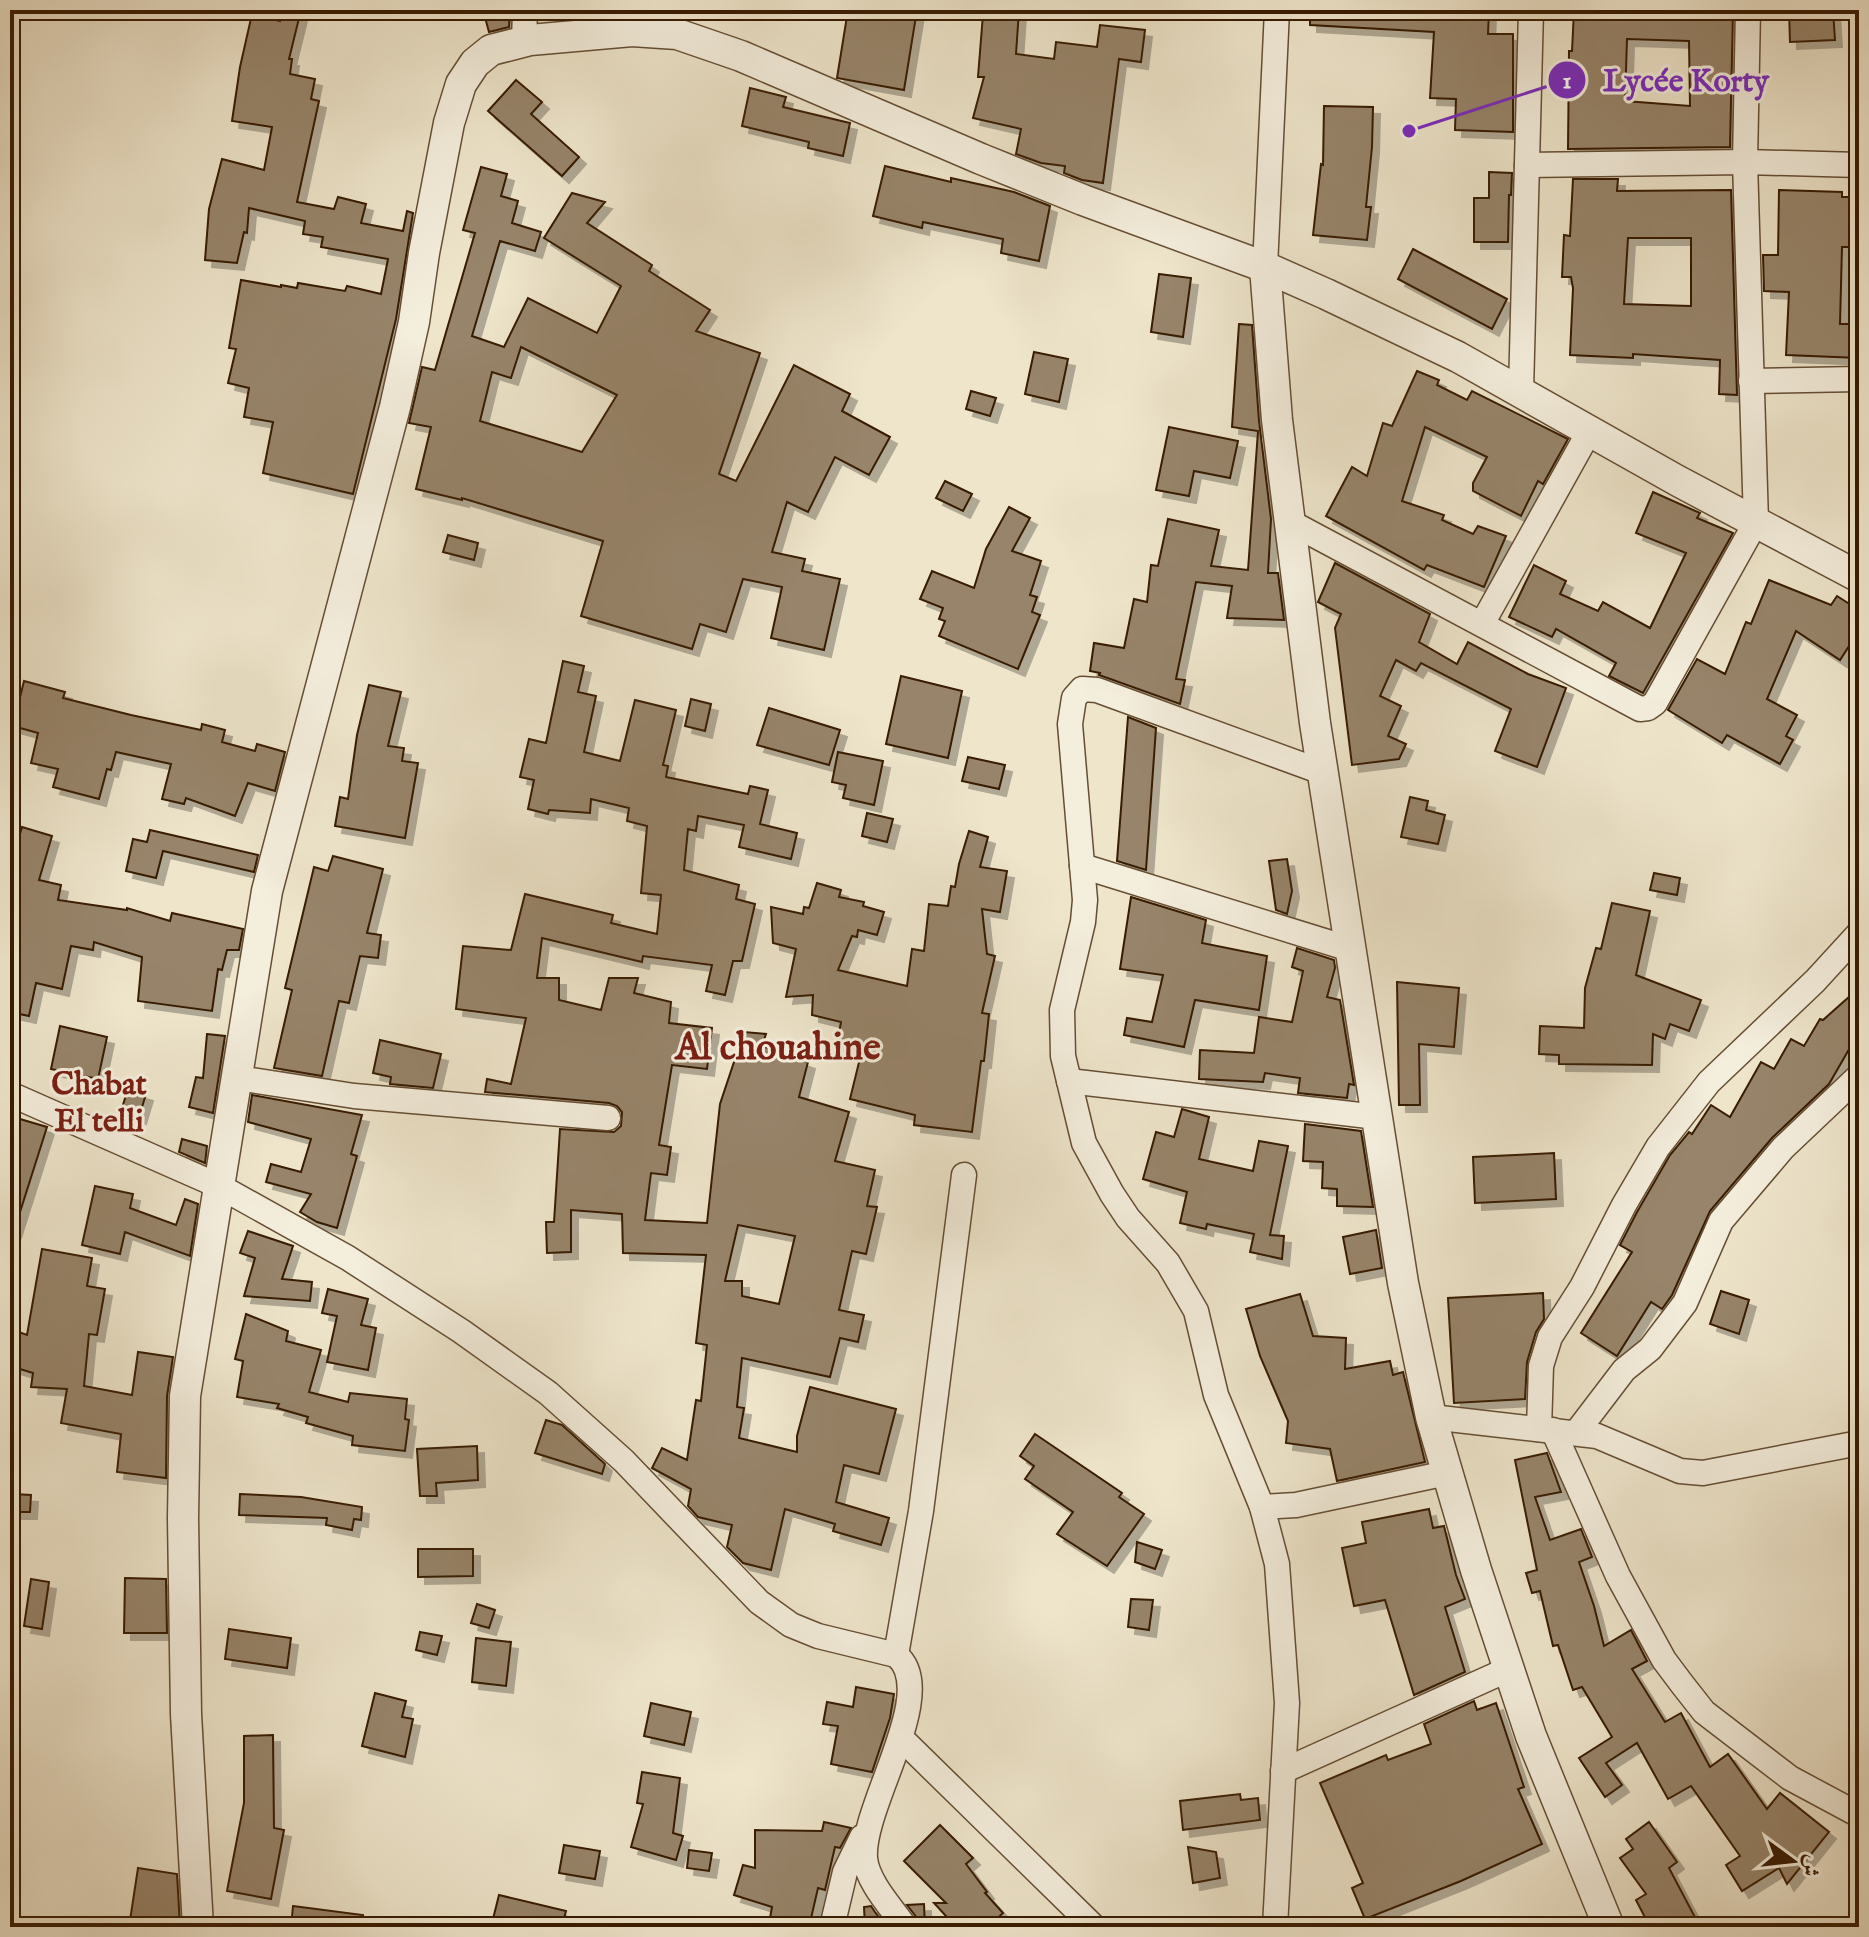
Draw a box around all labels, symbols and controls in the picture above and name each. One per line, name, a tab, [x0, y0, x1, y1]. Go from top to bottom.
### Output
callout: Lycée Korty	[1547, 52, 1785, 108]
text: Lycée Korty	[1603, 62, 1770, 103]
text: 1	[1563, 66, 1572, 97]
district label: Al chouahine	[673, 1025, 881, 1073]
district label: Chabat El telli	[51, 1065, 147, 1143]
north arrow	[1753, 1821, 1833, 1901]
text: ش	[1794, 1851, 1827, 1880]

